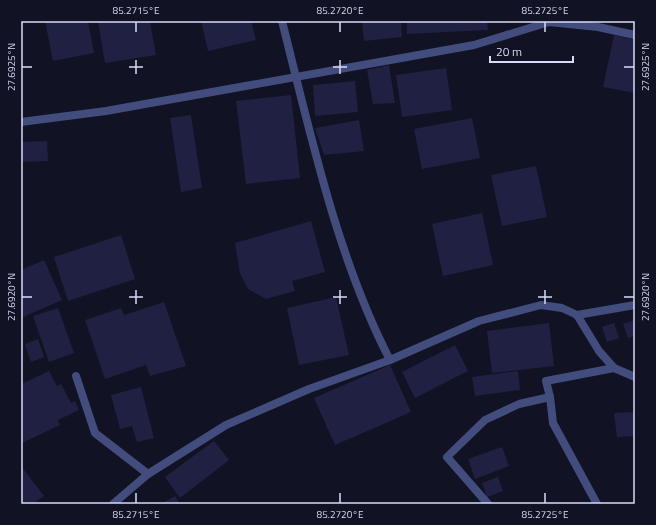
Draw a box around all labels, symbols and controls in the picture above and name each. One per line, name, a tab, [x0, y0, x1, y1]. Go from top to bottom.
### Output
text: 85.2715°E	[113, 3, 160, 18]
text: 85.2720°E	[317, 3, 364, 18]
text: 85.2725°E	[522, 3, 569, 18]
scale bar	[490, 38, 573, 64]
text: 20 m	[496, 42, 522, 61]
text: 27.6925°N	[4, 43, 19, 91]
text: 27.6925°N	[638, 43, 653, 91]
text: 27.6920°N	[4, 273, 19, 321]
text: 27.6920°N	[638, 273, 653, 321]
text: 85.2715°E	[113, 507, 160, 522]
text: 85.2720°E	[317, 507, 364, 522]
text: 85.2725°E	[522, 507, 569, 522]

